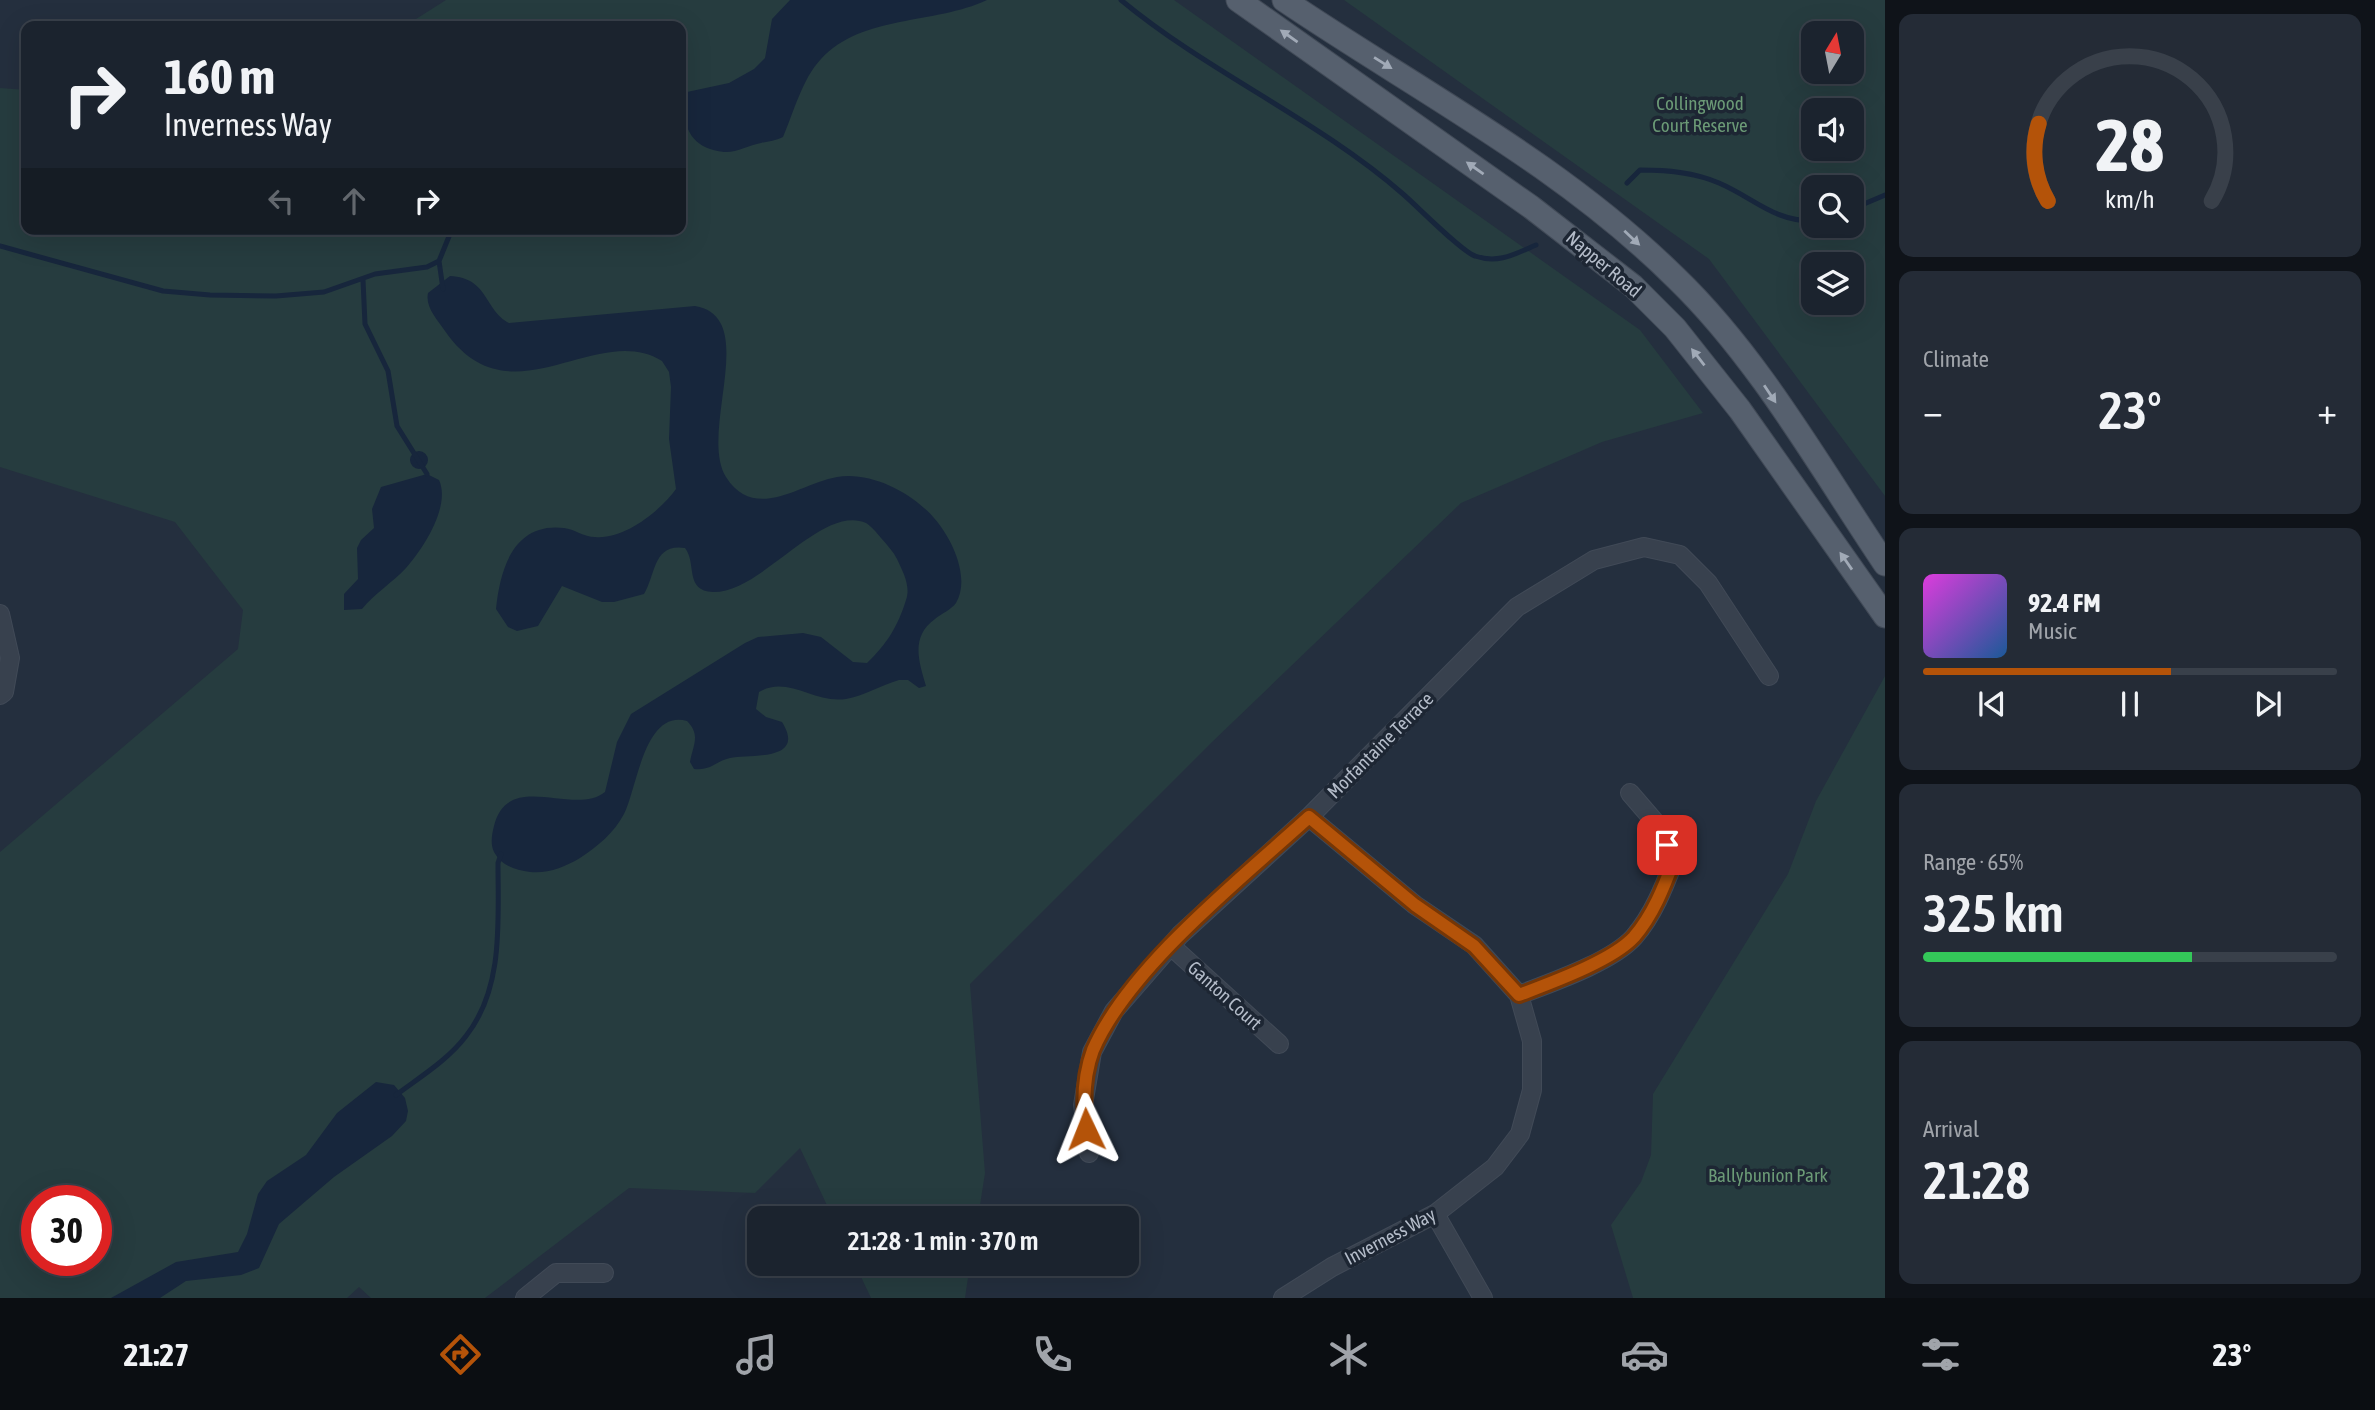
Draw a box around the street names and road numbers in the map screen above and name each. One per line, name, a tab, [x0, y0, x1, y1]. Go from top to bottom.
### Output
street label: Napper Road	[1562, 226, 1646, 302]
street label: Morfantaine Terrace	[1322, 687, 1438, 803]
street label: Ganton Court	[1184, 956, 1266, 1034]
street label: Inverness Way	[1341, 1203, 1439, 1269]

